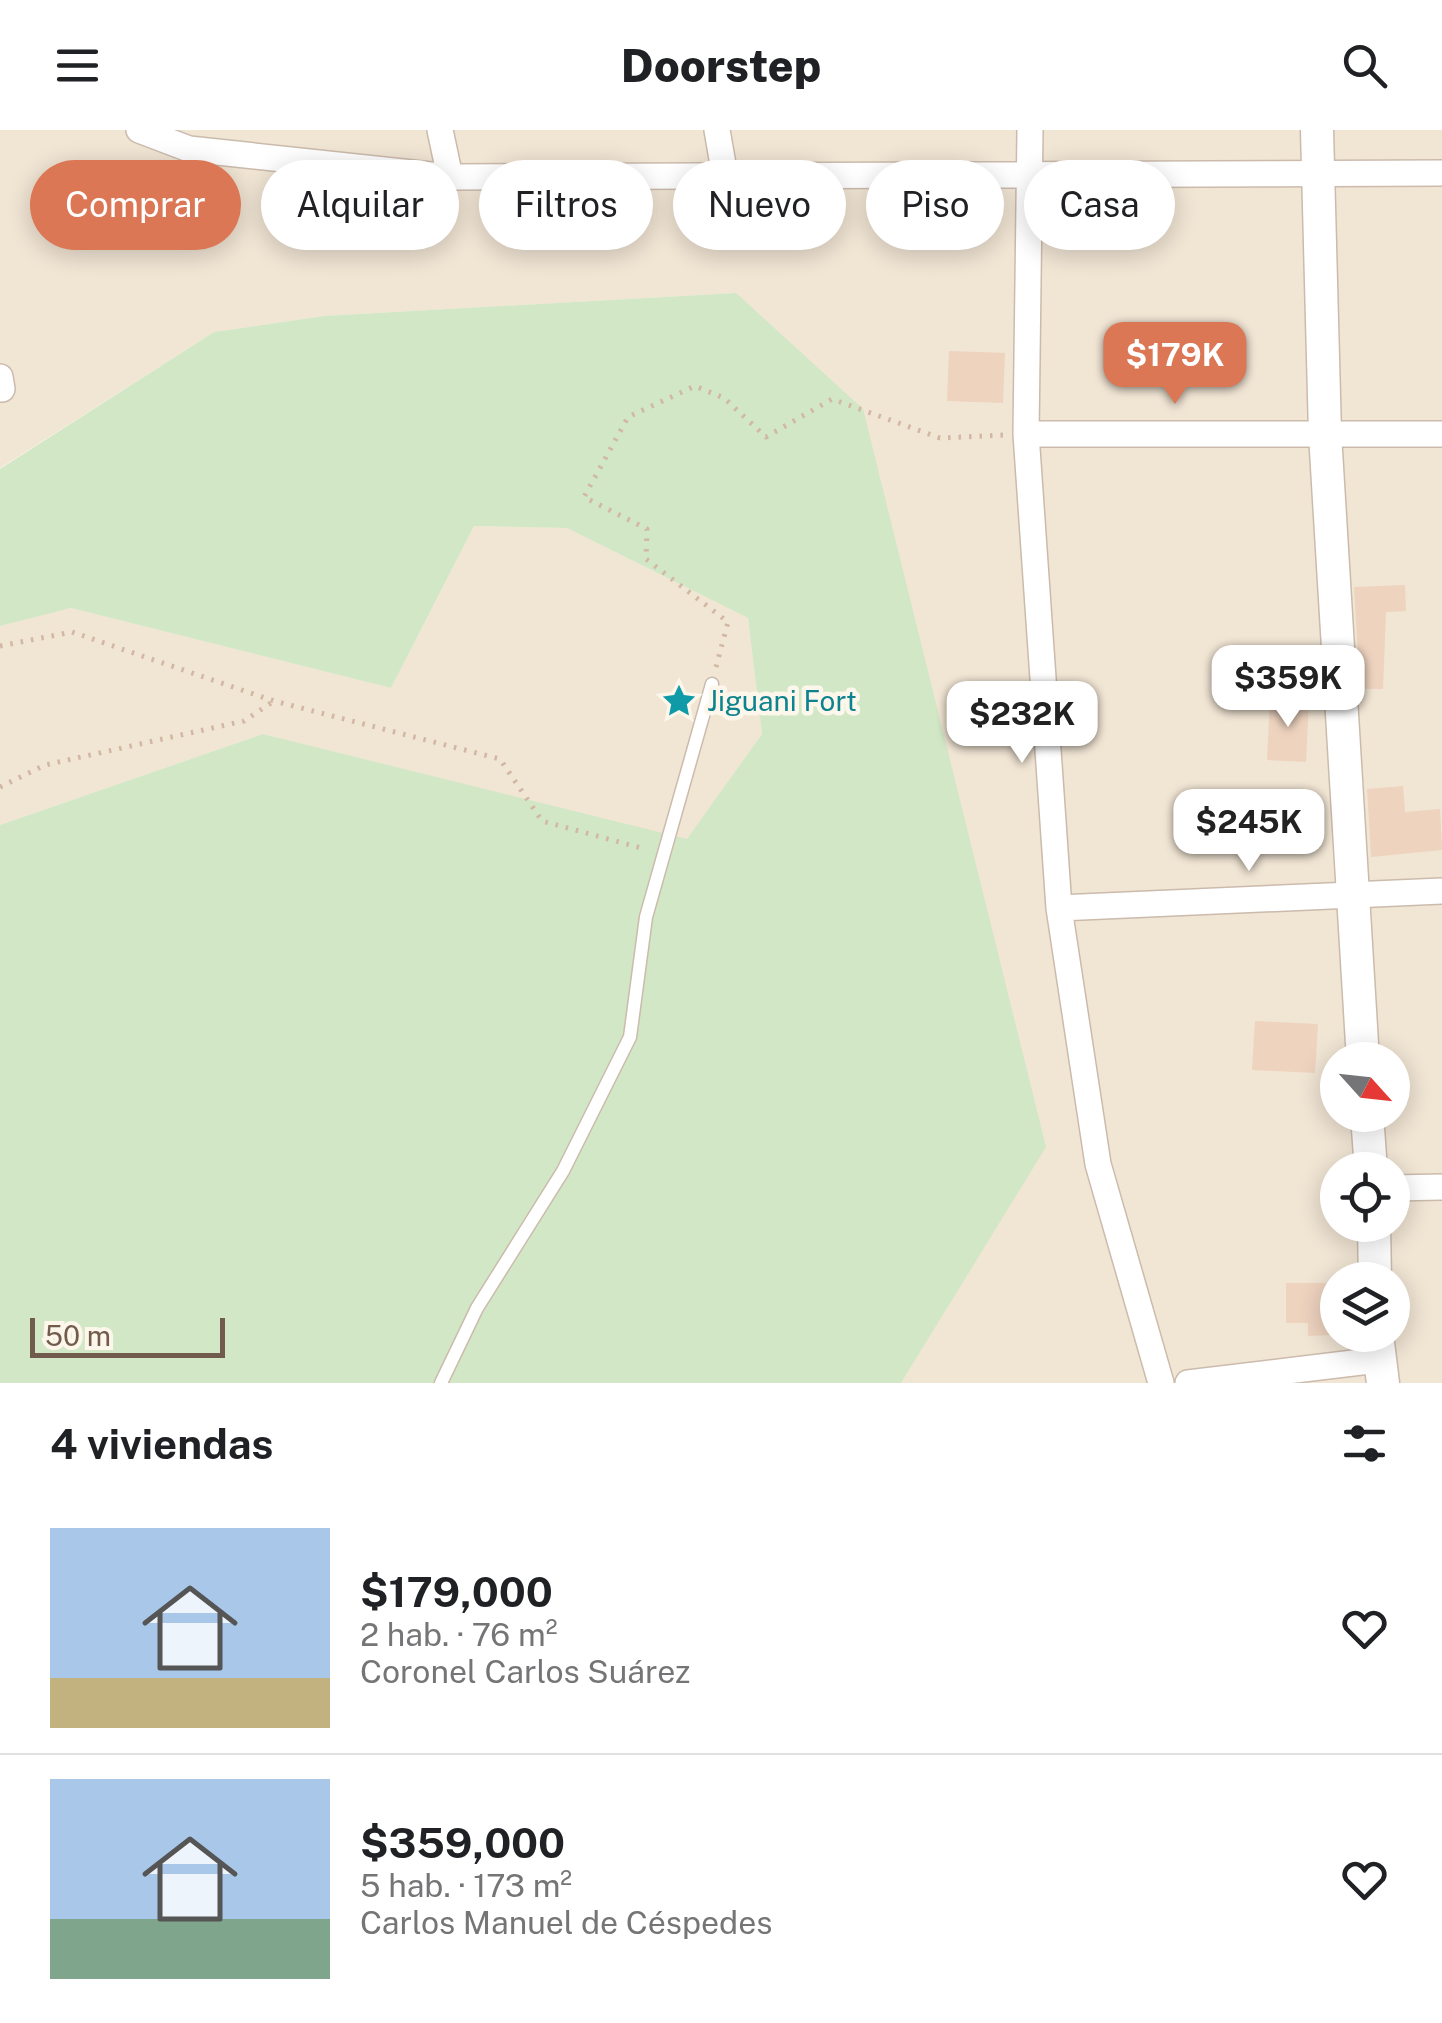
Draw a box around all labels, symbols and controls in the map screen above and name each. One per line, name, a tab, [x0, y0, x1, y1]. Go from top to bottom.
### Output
icon: menu	[50, 38, 105, 93]
icon: search	[1337, 38, 1392, 93]
text: Doorstep	[621, 39, 821, 92]
chip: Comprar	[30, 160, 241, 250]
chip: Alquilar	[261, 160, 459, 250]
chip: Filtros	[479, 160, 653, 250]
chip: Nuevo	[673, 160, 846, 250]
chip: Piso	[866, 160, 1004, 250]
chip: Casa	[1024, 160, 1175, 250]
pin: $179K	[1105, 322, 1245, 407]
text: $179K	[1125, 336, 1225, 373]
pin: $359K	[1218, 645, 1358, 730]
text: $359K	[1234, 659, 1342, 696]
pin: $232K	[952, 681, 1092, 766]
place icon: Jiguani Fort	[660, 682, 698, 720]
place label: Jiguani Fort	[707, 684, 857, 717]
text: $232K	[969, 695, 1075, 732]
pin: $245K	[1179, 789, 1319, 874]
text: $245K	[1195, 803, 1303, 840]
north arrow	[1320, 1042, 1410, 1132]
map controls	[1320, 1042, 1410, 1352]
button: locate	[1320, 1152, 1410, 1242]
button: layers	[1320, 1262, 1410, 1352]
scale bar	[30, 1313, 225, 1358]
text: 50 m	[45, 1319, 111, 1352]
icon: filters	[1337, 1416, 1392, 1471]
text: 4 viviendas	[50, 1419, 273, 1468]
text: $179,000	[360, 1567, 553, 1616]
icon: home	[130, 1568, 250, 1688]
icon: heart	[1337, 1601, 1392, 1656]
text: 2 hab. · 76 m²	[360, 1616, 557, 1653]
text: Coronel Carlos Suárez	[360, 1653, 690, 1690]
text: $359,000	[360, 1818, 565, 1867]
icon: home	[130, 1819, 250, 1939]
icon: heart	[1337, 1852, 1392, 1907]
text: 5 hab. · 173 m²	[360, 1867, 572, 1904]
text: Carlos Manuel de Céspedes	[360, 1904, 772, 1941]

